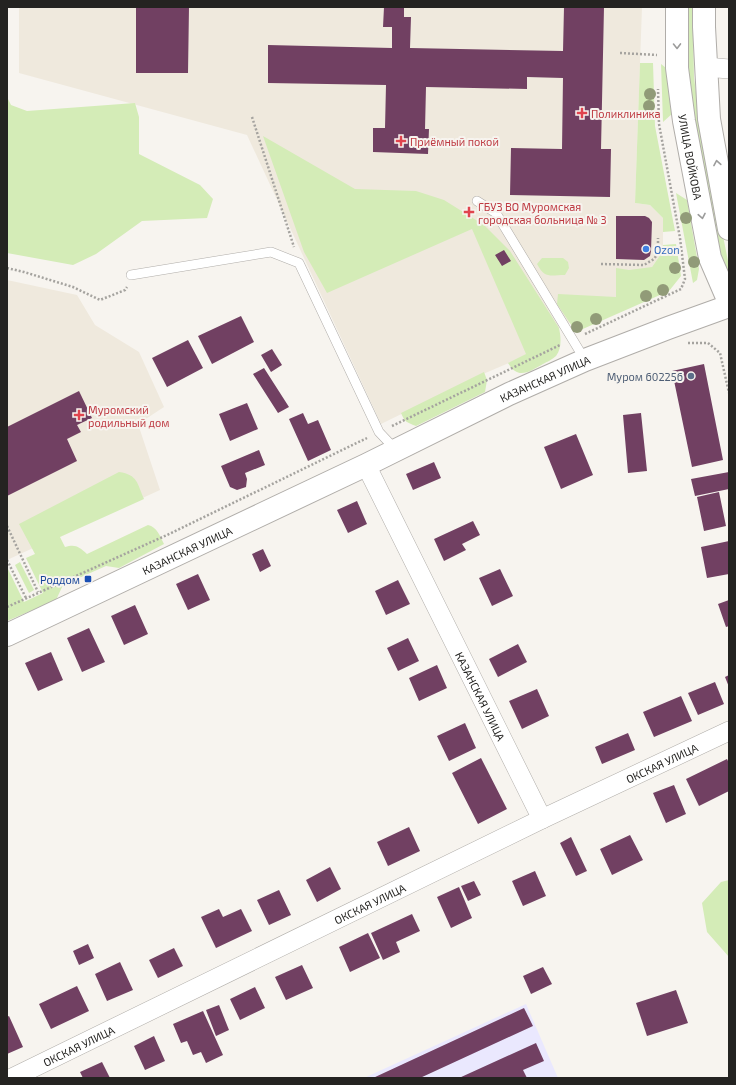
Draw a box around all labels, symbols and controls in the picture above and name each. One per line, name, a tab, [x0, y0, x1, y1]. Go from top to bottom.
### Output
one-way arrow	[672, 43, 681, 49]
marker: Поликлиника	[576, 107, 588, 119]
place label: Поликлиника	[591, 107, 661, 120]
street label: УЛИЦА ВОЙКОВА	[677, 113, 705, 201]
marker: Приёмный покой	[395, 135, 407, 147]
place label: Приёмный покой	[410, 135, 499, 148]
one-way arrow	[713, 160, 722, 166]
place label: ГБУЗ ВО Муромская городская больница № 3	[478, 200, 607, 226]
marker: ГБУЗ ВО Муромская городская больница № 3	[463, 206, 475, 218]
one-way arrow	[697, 213, 705, 219]
place label: Ozon	[654, 243, 680, 256]
marker: Ozon	[641, 244, 651, 254]
street label: КАЗАНСКАЯ УЛИЦА	[497, 352, 592, 404]
place label: Муром 602256	[607, 370, 683, 384]
marker: Муром 602256	[686, 371, 696, 381]
place label: Муромский родильный дом	[88, 403, 170, 429]
marker: Муромский родильный дом	[73, 409, 85, 421]
street label: КАЗАНСКАЯ УЛИЦА	[140, 523, 234, 577]
place label: Роддом	[40, 573, 80, 586]
marker: Роддом	[83, 574, 93, 584]
street label: КАЗАНСКАЯ УЛИЦА	[453, 649, 508, 743]
street label: ОКСКАЯ УЛИЦА	[624, 740, 700, 785]
street label: ОКСКАЯ УЛИЦА	[332, 880, 408, 926]
street label: ОКСКАЯ УЛИЦА	[41, 1023, 116, 1068]

